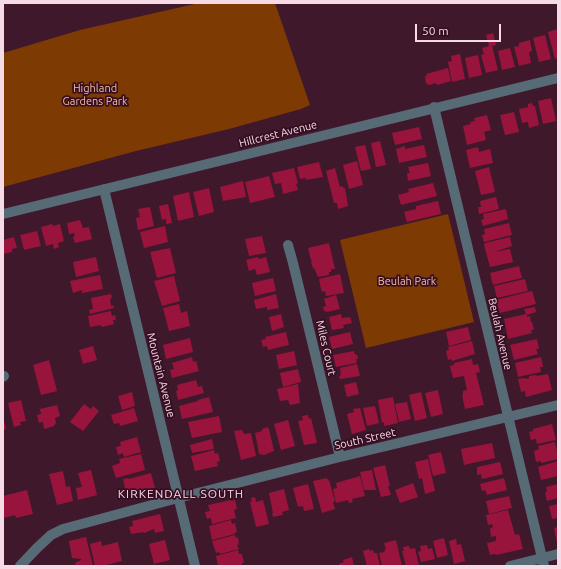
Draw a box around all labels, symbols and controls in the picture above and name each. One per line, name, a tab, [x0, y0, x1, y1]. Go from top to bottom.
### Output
scale bar	[417, 16, 503, 42]
text: 50 m	[422, 24, 449, 37]
park label: Highland Gardens Park	[62, 81, 128, 107]
street label: Hillcrest Avenue	[238, 118, 318, 150]
park label: Beulah Park	[378, 274, 436, 288]
street label: Beulah Avenue	[485, 297, 515, 371]
street label: Miles Court	[313, 319, 339, 377]
street label: Mountain Avenue	[144, 331, 178, 419]
street label: South Street	[333, 426, 397, 452]
district label: KIRKENDALL SOUTH	[118, 487, 244, 501]

